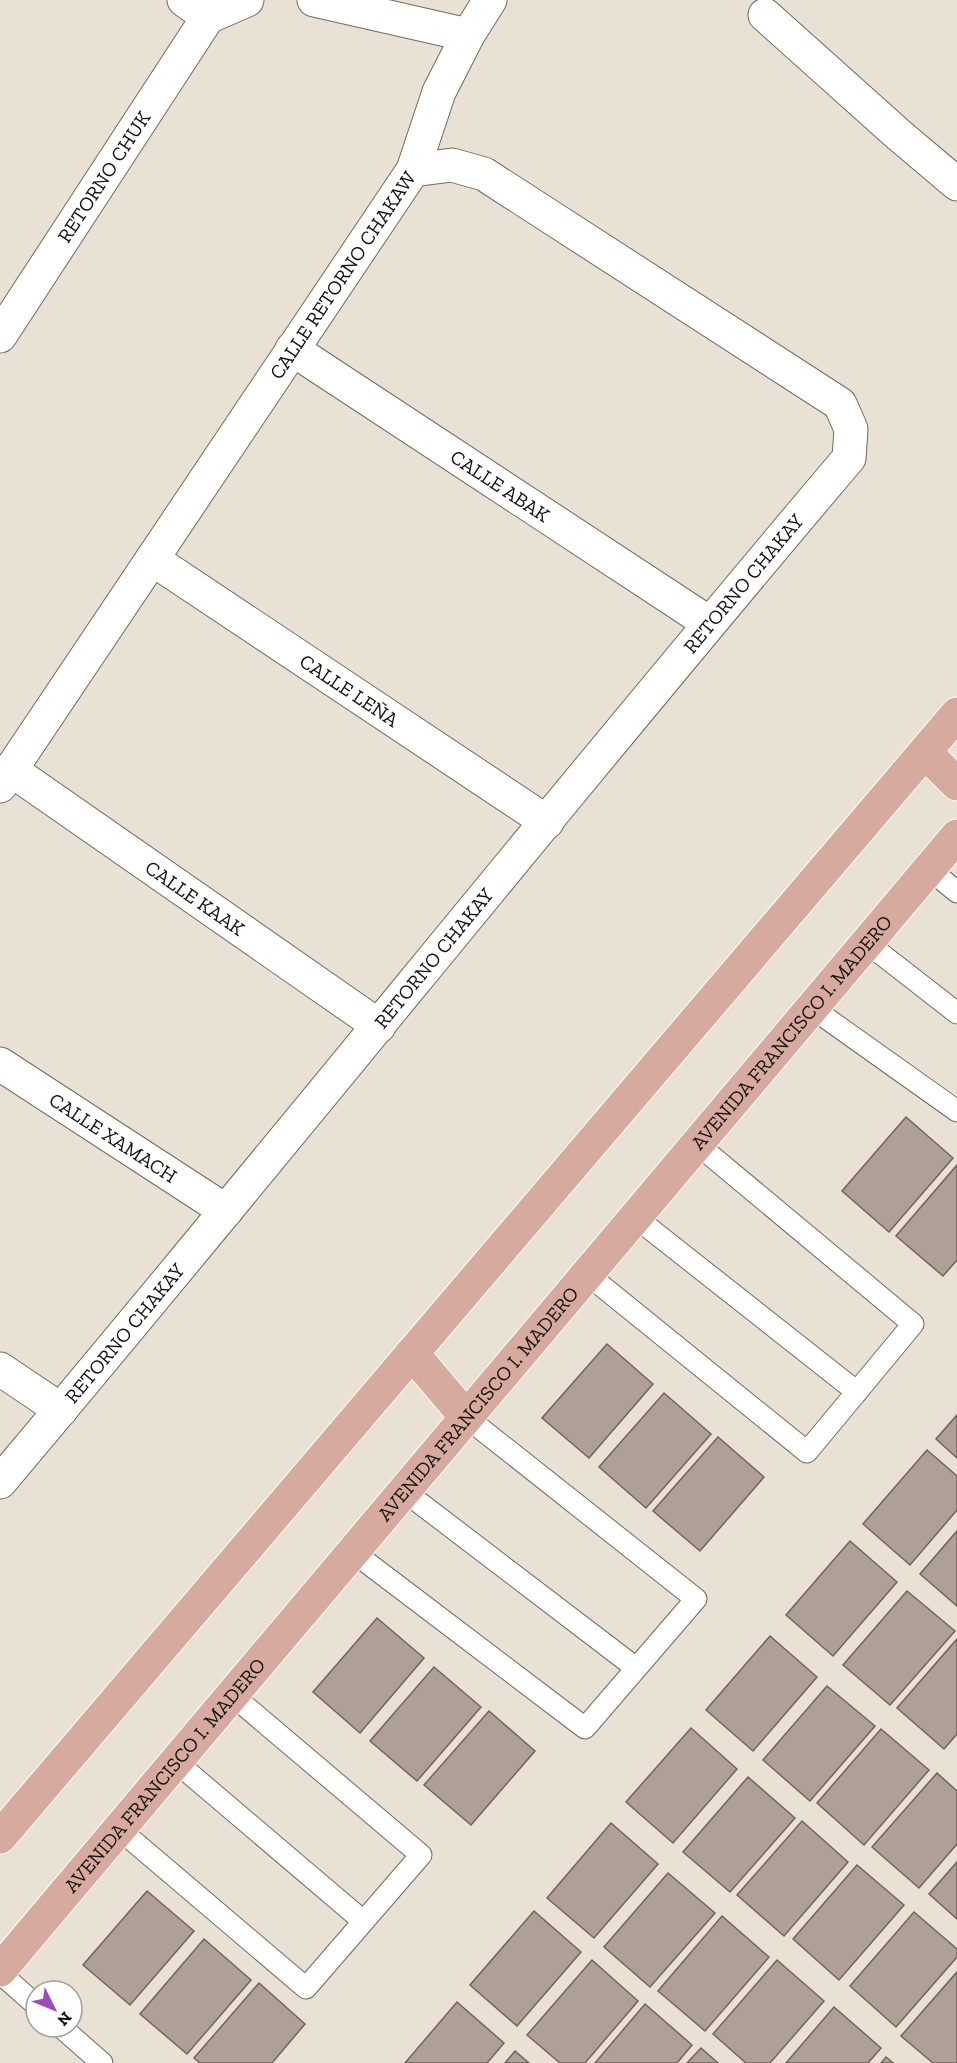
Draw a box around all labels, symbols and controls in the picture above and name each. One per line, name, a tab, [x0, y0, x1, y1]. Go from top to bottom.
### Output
street label: RETORNO CHUK	[52, 106, 155, 247]
street label: CALLE RETORNO CHAKAW	[264, 166, 421, 384]
street label: CALLE ABAK	[446, 444, 554, 527]
street label: RETORNO CHAKAY	[678, 509, 809, 658]
street label: CALLE LEÑA	[295, 649, 404, 733]
street label: CALLE KAAK	[141, 855, 249, 941]
street label: RETORNO CHAKAY	[369, 883, 499, 1033]
street label: AVENIDA FRANCISCO I. MADERO	[686, 910, 897, 1154]
street label: CALLE XAMACH	[45, 1087, 182, 1188]
street label: RETORNO CHAKAY	[59, 1258, 190, 1408]
street label: AVENIDA FRANCISCO I. MADERO	[372, 1282, 584, 1526]
street label: AVENIDA FRANCISCO I. MADERO	[59, 1653, 270, 1897]
north arrow	[24, 1979, 84, 2039]
text: N	[54, 2008, 76, 2030]

